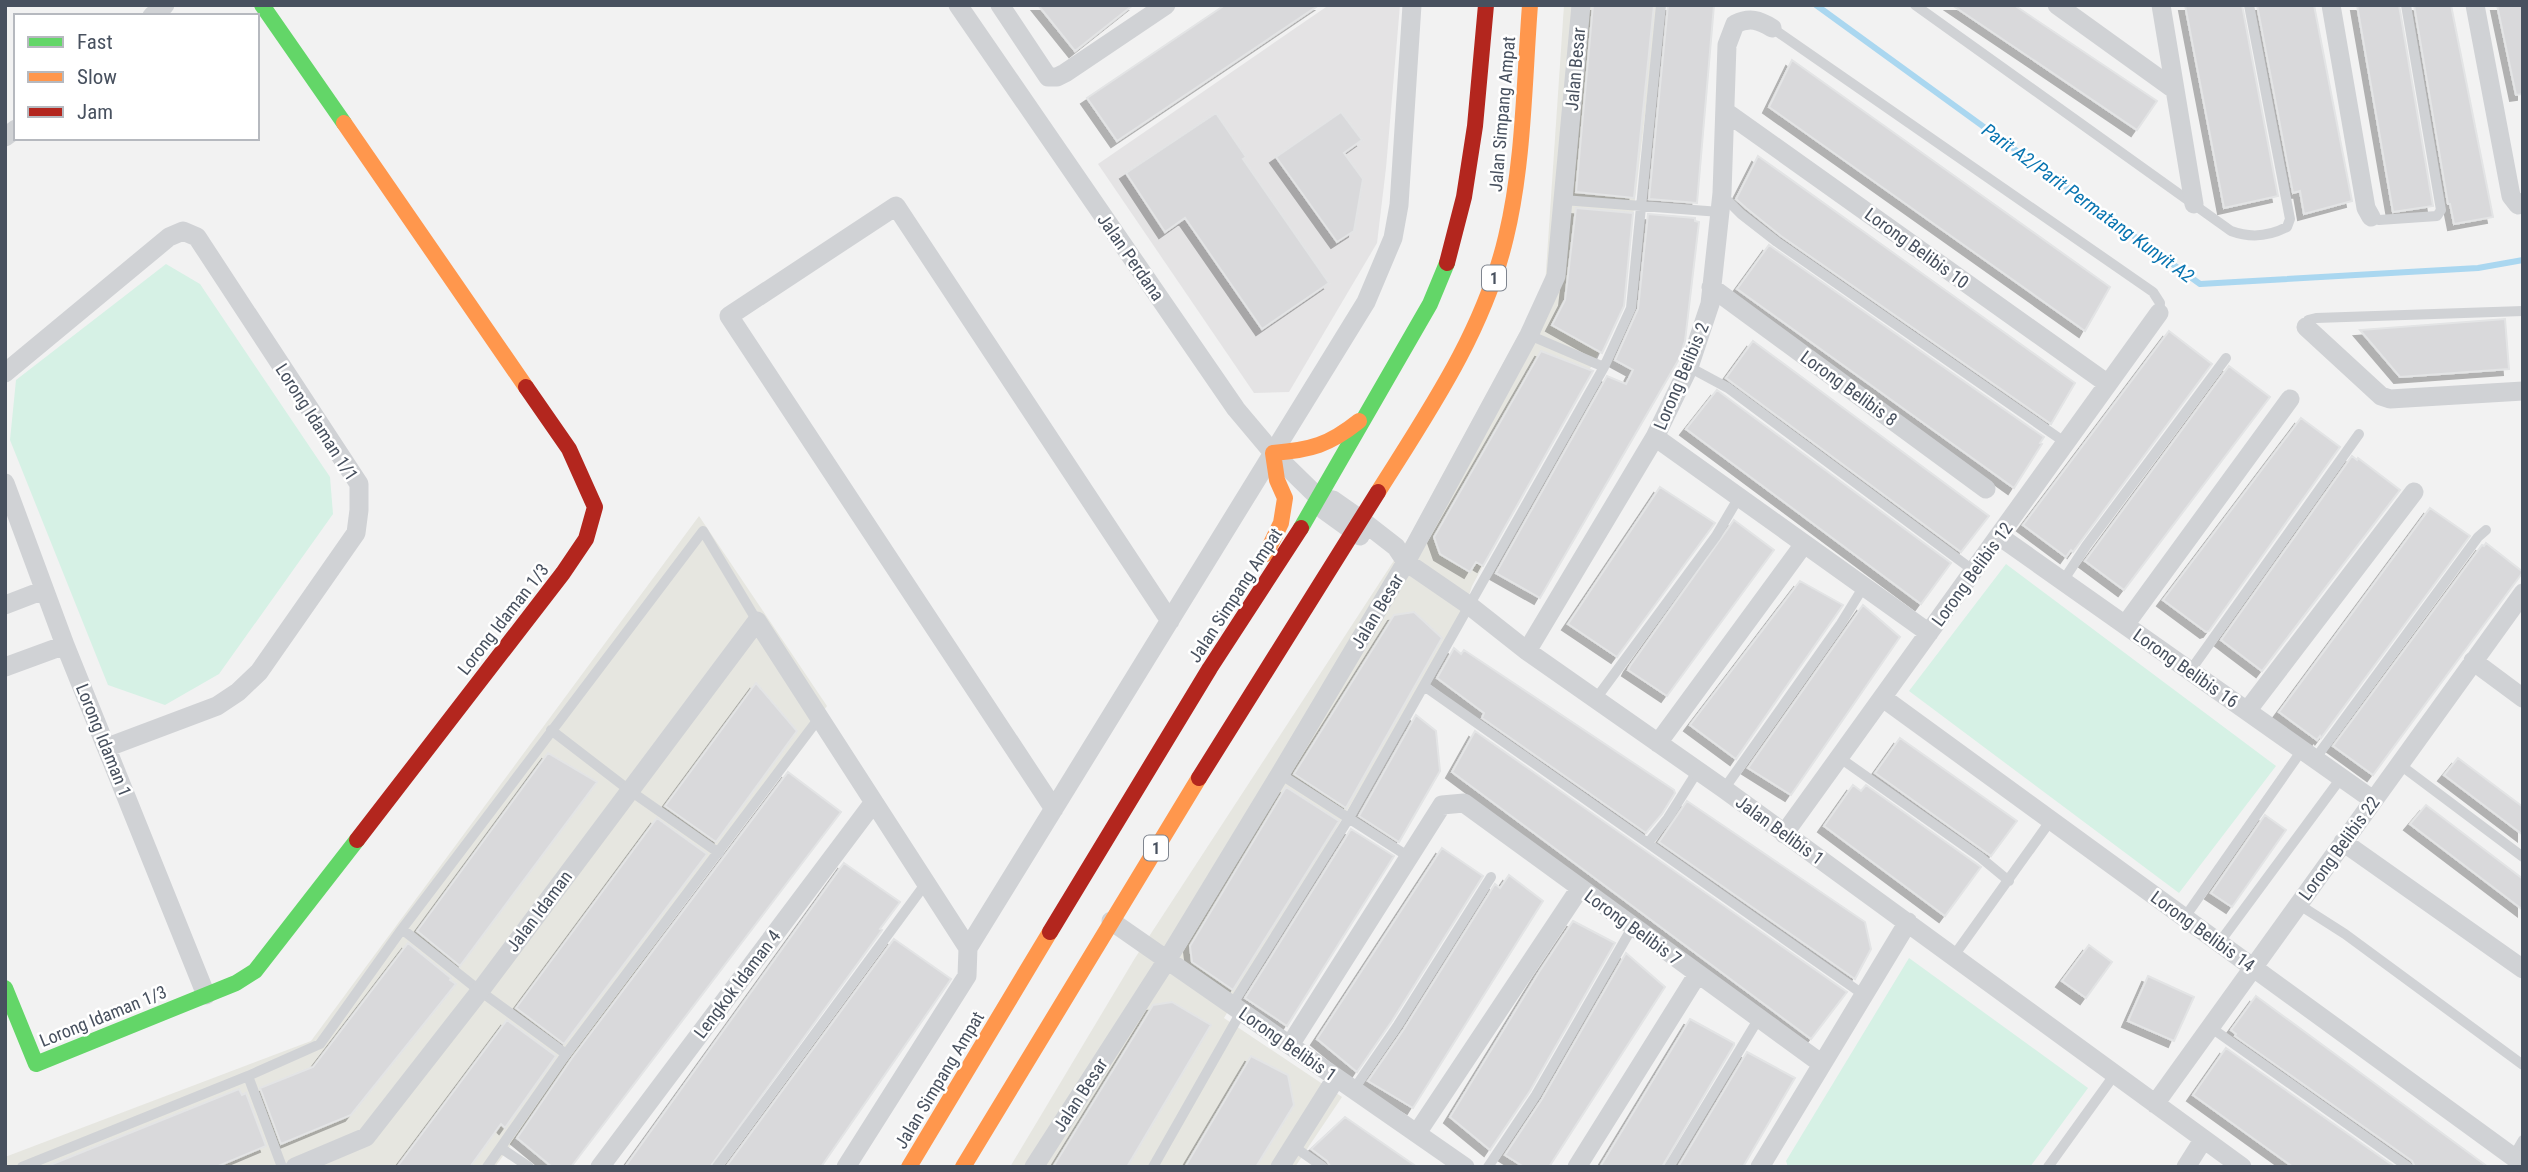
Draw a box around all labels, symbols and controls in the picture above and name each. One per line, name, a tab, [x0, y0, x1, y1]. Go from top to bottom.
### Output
legend	[14, 14, 259, 140]
street label: Jalan Besar	[1561, 26, 1589, 112]
text: Fast	[77, 30, 113, 54]
street label: Jalan Simpang Ampat	[1485, 35, 1519, 193]
text: Slow	[77, 65, 117, 89]
text: Jam	[77, 100, 113, 124]
water label: Parit A2/Parit Permatang Kunyit A2	[1977, 118, 2199, 288]
street label: Lorong Belibis 10	[1861, 203, 1973, 293]
street label: Jalan Perdana	[1093, 209, 1169, 305]
road number: 1	[1482, 266, 1506, 290]
street label: Lorong Belibis 2	[1649, 319, 1713, 433]
street label: Lorong Belibis 8	[1797, 346, 1901, 430]
street label: Lorong Idaman 1/1	[271, 360, 363, 484]
street label: Lorong Belibis 12	[1927, 518, 2017, 630]
street label: Jalan Simpang Ampat	[1184, 524, 1286, 666]
street label: Lorong Idaman 1/3	[453, 559, 553, 679]
street label: Jalan Besar	[1346, 569, 1408, 652]
street label: Lorong Belibis 16	[2129, 624, 2243, 712]
street label: Lorong Idaman 1	[72, 681, 136, 799]
street label: Jalan Belibis 1	[1732, 791, 1828, 869]
street label: Lorong Belibis 22	[2294, 792, 2384, 904]
road number: 1	[1144, 835, 1168, 860]
street label: Jalan Idaman	[502, 866, 576, 956]
street label: Lorong Belibis 7	[1581, 885, 1686, 969]
street label: Lorong Belibis 14	[2147, 886, 2259, 976]
street label: Lengkok Idaman 4	[690, 926, 785, 1042]
street label: Lorong Idaman 1/3	[36, 981, 170, 1051]
street label: Lorong Belibis 1	[1235, 1003, 1341, 1085]
street label: Jalan Simpang Ampat	[890, 1008, 988, 1152]
street label: Jalan Besar	[1048, 1054, 1112, 1136]

